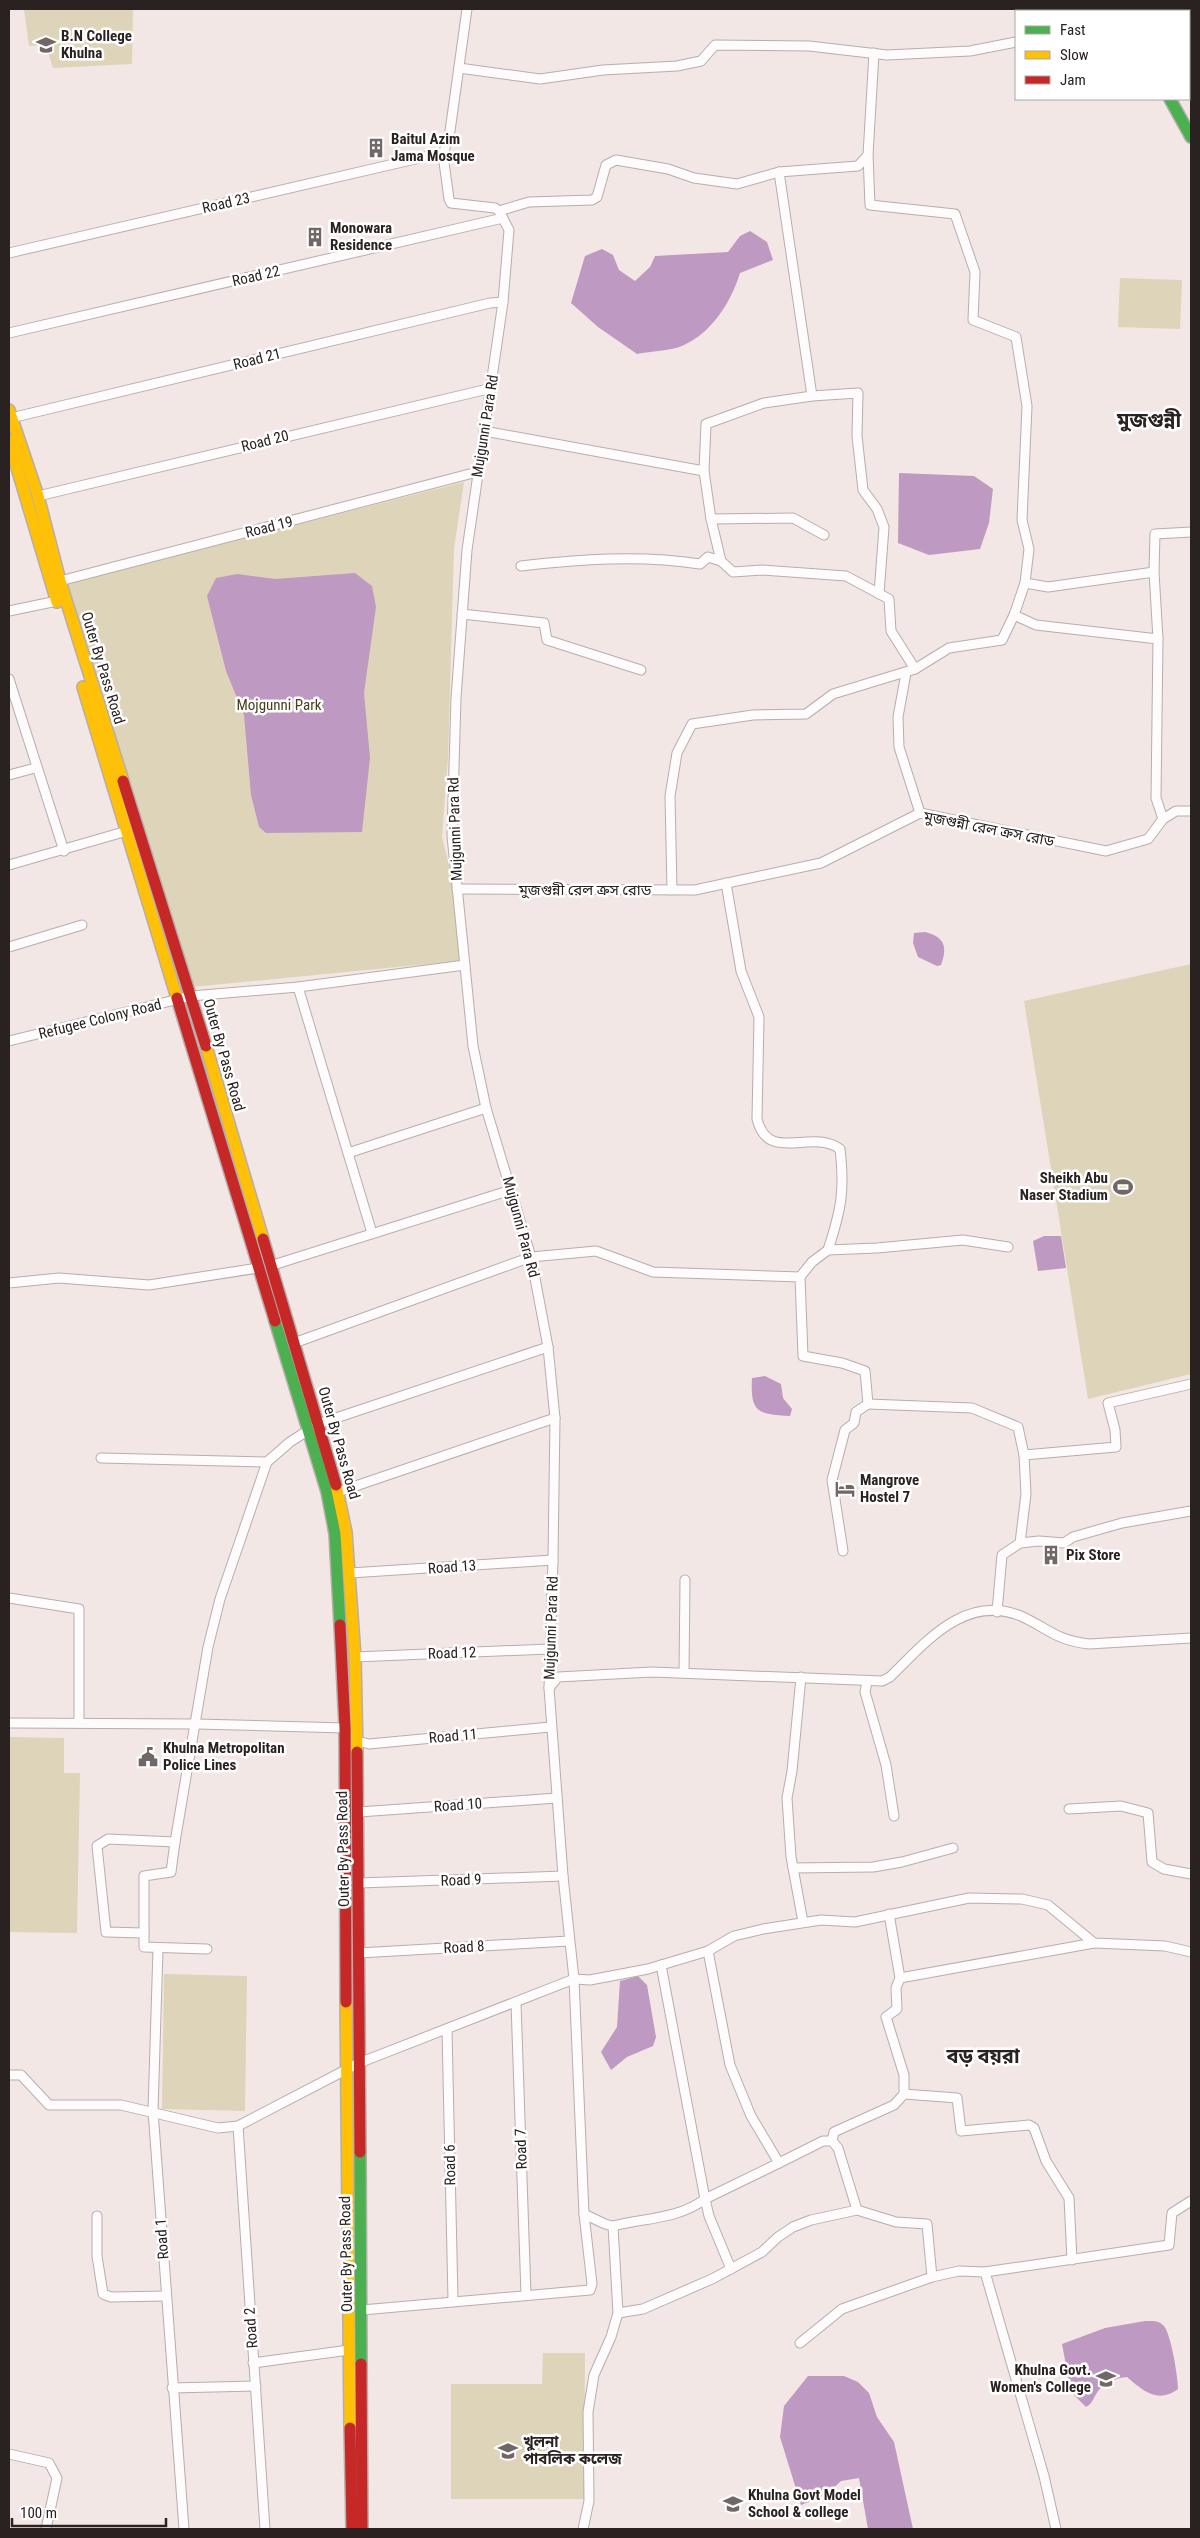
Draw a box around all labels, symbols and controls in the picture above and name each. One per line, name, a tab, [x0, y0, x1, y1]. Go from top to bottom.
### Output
legend	[1015, 10, 1190, 100]
text: Fast	[1060, 21, 1085, 39]
place label: B.N College Khulna	[61, 27, 132, 62]
school or university icon: B.N College Khulna	[35, 34, 57, 56]
text: Slow	[1060, 46, 1089, 64]
text: Jam	[1060, 71, 1086, 89]
place label: Baitul Azim Jama Mosque	[391, 130, 475, 165]
building icon: Baitul Azim Jama Mosque	[365, 137, 387, 159]
street label: Road 23	[200, 189, 252, 217]
place label: Monowara Residence	[330, 219, 392, 254]
building icon: Monowara Residence	[304, 226, 326, 248]
street label: Road 22	[230, 262, 282, 290]
street label: Road 21	[231, 344, 283, 374]
street label: Mujgunni Para Rd	[468, 373, 502, 479]
district label: মুজগুন্নী	[1116, 408, 1181, 432]
street label: Road 20	[239, 426, 291, 456]
street label: Road 19	[243, 512, 295, 542]
street label: Outer By Pass Road	[77, 610, 129, 726]
park label: Mojgunni Park	[236, 696, 322, 714]
street label: Mujgunni Para Rd	[444, 777, 466, 881]
street label: মুজগুন্নী রেল ক্রস রোড	[921, 807, 1056, 851]
street label: মুজগুন্নী রেল ক্রস রোড	[518, 881, 652, 899]
street label: Refugee Colony Road	[37, 995, 163, 1043]
street label: Outer By Pass Road	[199, 997, 249, 1113]
place label: Sheikh Abu Naser Stadium	[1020, 1169, 1108, 1204]
street label: Mujgunni Para Rd	[499, 1175, 543, 1279]
sports icon: Sheikh Abu Naser Stadium	[1112, 1176, 1134, 1198]
street label: Outer By Pass Road	[314, 1385, 364, 1501]
place label: Mangrove Hostel 7	[860, 1471, 919, 1506]
hotel icon: Mangrove Hostel 7	[834, 1478, 856, 1500]
building icon: Pix Store	[1040, 1544, 1062, 1566]
place label: Pix Store	[1066, 1546, 1121, 1564]
street label: Road 13	[427, 1556, 477, 1578]
street label: Mujgunni Para Rd	[540, 1576, 562, 1680]
street label: Road 12	[428, 1643, 476, 1663]
street label: Road 11	[428, 1725, 478, 1747]
place label: Khulna Metropolitan Police Lines	[163, 1739, 285, 1774]
public building icon: Khulna Metropolitan Police Lines	[137, 1746, 159, 1768]
street label: Outer By Pass Road	[333, 1791, 353, 1907]
street label: Road 10	[433, 1794, 483, 1816]
street label: Road 9	[440, 1870, 482, 1890]
street label: Road 8	[443, 1937, 485, 1957]
district label: বড় বয়রা	[945, 2044, 1020, 2068]
street label: Road 7	[511, 2128, 531, 2170]
street label: Road 6	[441, 2144, 459, 2186]
street label: Outer By Pass Road	[336, 2196, 356, 2312]
street label: Road 1	[152, 2218, 172, 2260]
street label: Road 2	[241, 2307, 261, 2349]
place label: Khulna Govt. Women's College	[990, 2361, 1091, 2396]
school or university icon: Khulna Govt. Women's College	[1095, 2368, 1117, 2390]
place label: খুলনা পাবলিক কলেজ	[523, 2433, 622, 2468]
school or university icon: খুলনা পাবলিক কলেজ	[497, 2440, 519, 2462]
place label: Khulna Govt Model School & college	[748, 2486, 861, 2521]
school or university icon: Khulna Govt Model School & college	[722, 2493, 744, 2515]
scale bar	[12, 2496, 166, 2528]
text: 100 m	[20, 2504, 57, 2522]

